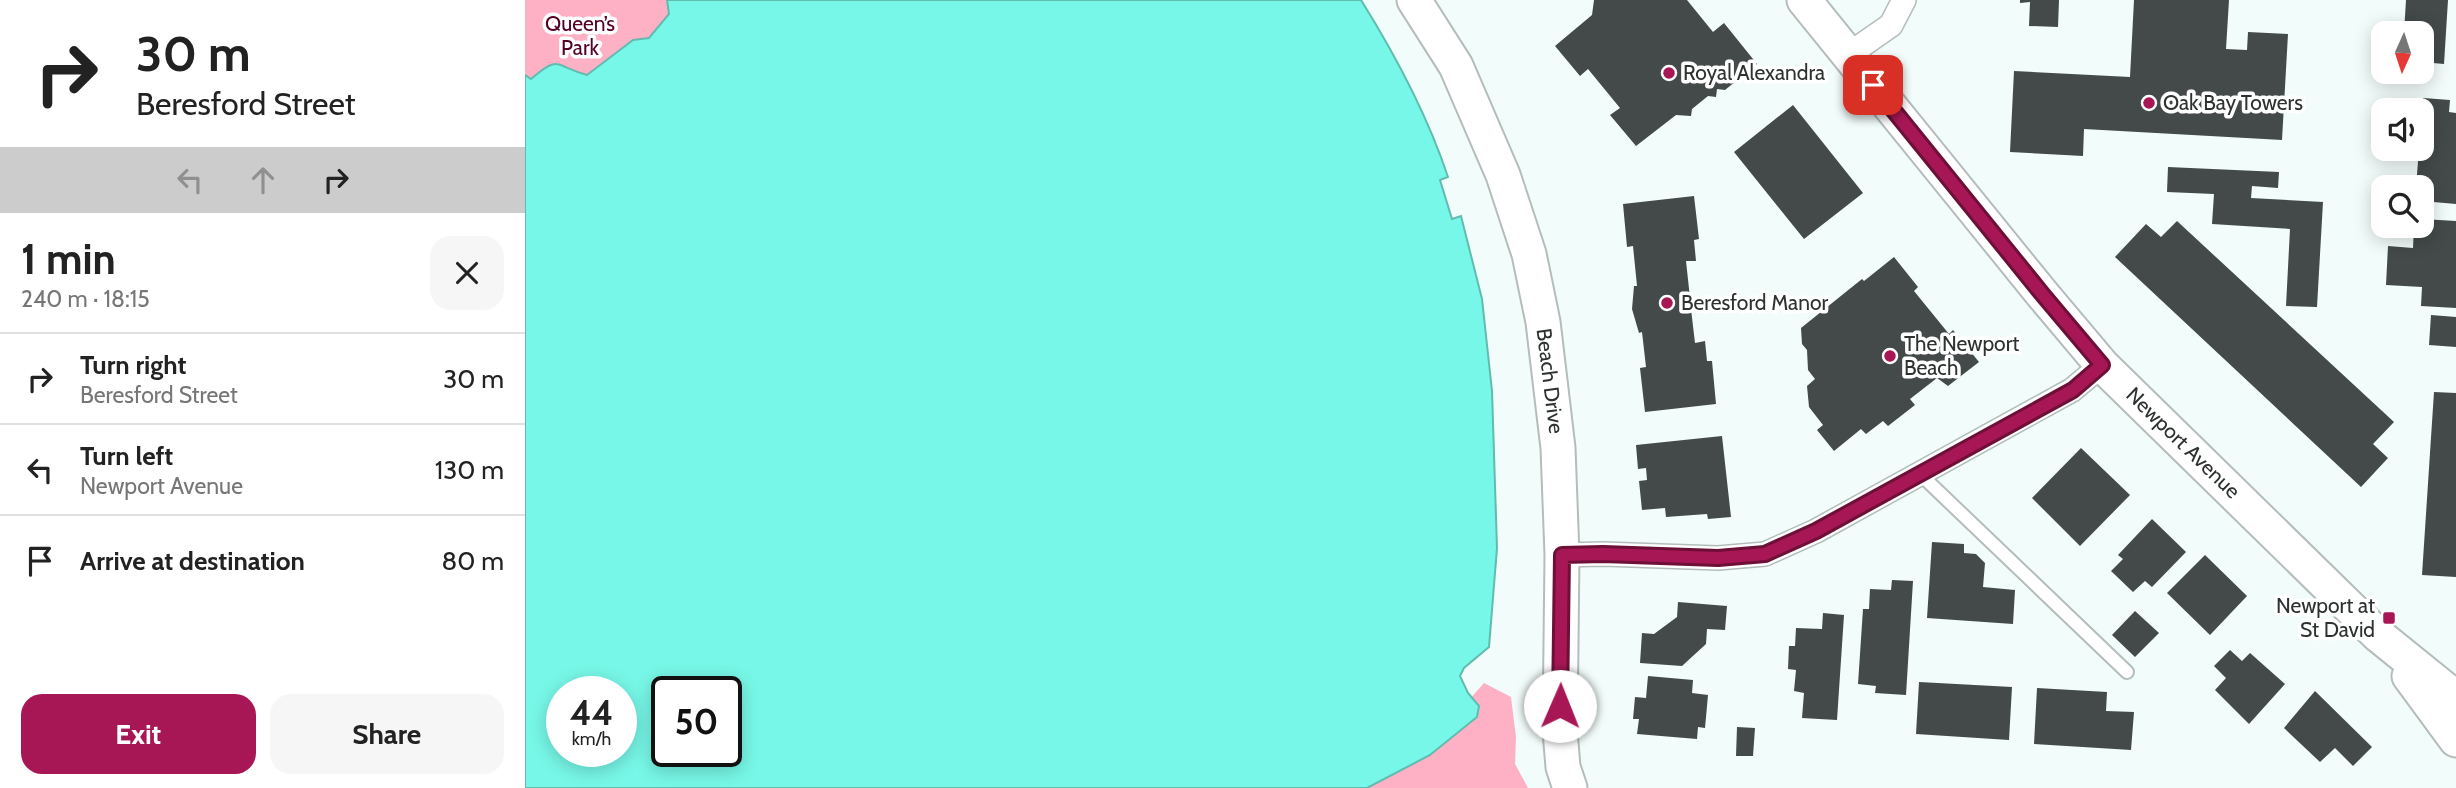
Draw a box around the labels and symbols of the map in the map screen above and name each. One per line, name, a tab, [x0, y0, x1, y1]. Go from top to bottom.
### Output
park label: Queen’s Park	[545, 11, 615, 60]
north arrow	[2371, 21, 2434, 84]
pin	[1843, 55, 1903, 115]
place label: Royal Alexandra	[1683, 60, 1825, 85]
marker: Royal Alexandra	[1661, 65, 1677, 81]
place label: Oak Bay Towers	[2163, 90, 2303, 115]
marker: Oak Bay Towers	[2141, 95, 2157, 111]
place label: Beresford Manor	[1681, 290, 1828, 315]
marker: Beresford Manor	[1659, 295, 1675, 311]
street label: Beach Drive	[1532, 327, 1569, 435]
place label: The Newport Beach	[1904, 331, 2019, 380]
marker: The Newport Beach	[1882, 348, 1898, 364]
street label: Newport Avenue	[2121, 382, 2246, 503]
place label: Newport at St David	[2276, 593, 2375, 642]
marker: Newport at St David	[2381, 610, 2397, 626]
position arrow	[1523, 669, 1597, 743]
speed limit sign: 50	[651, 676, 742, 767]

